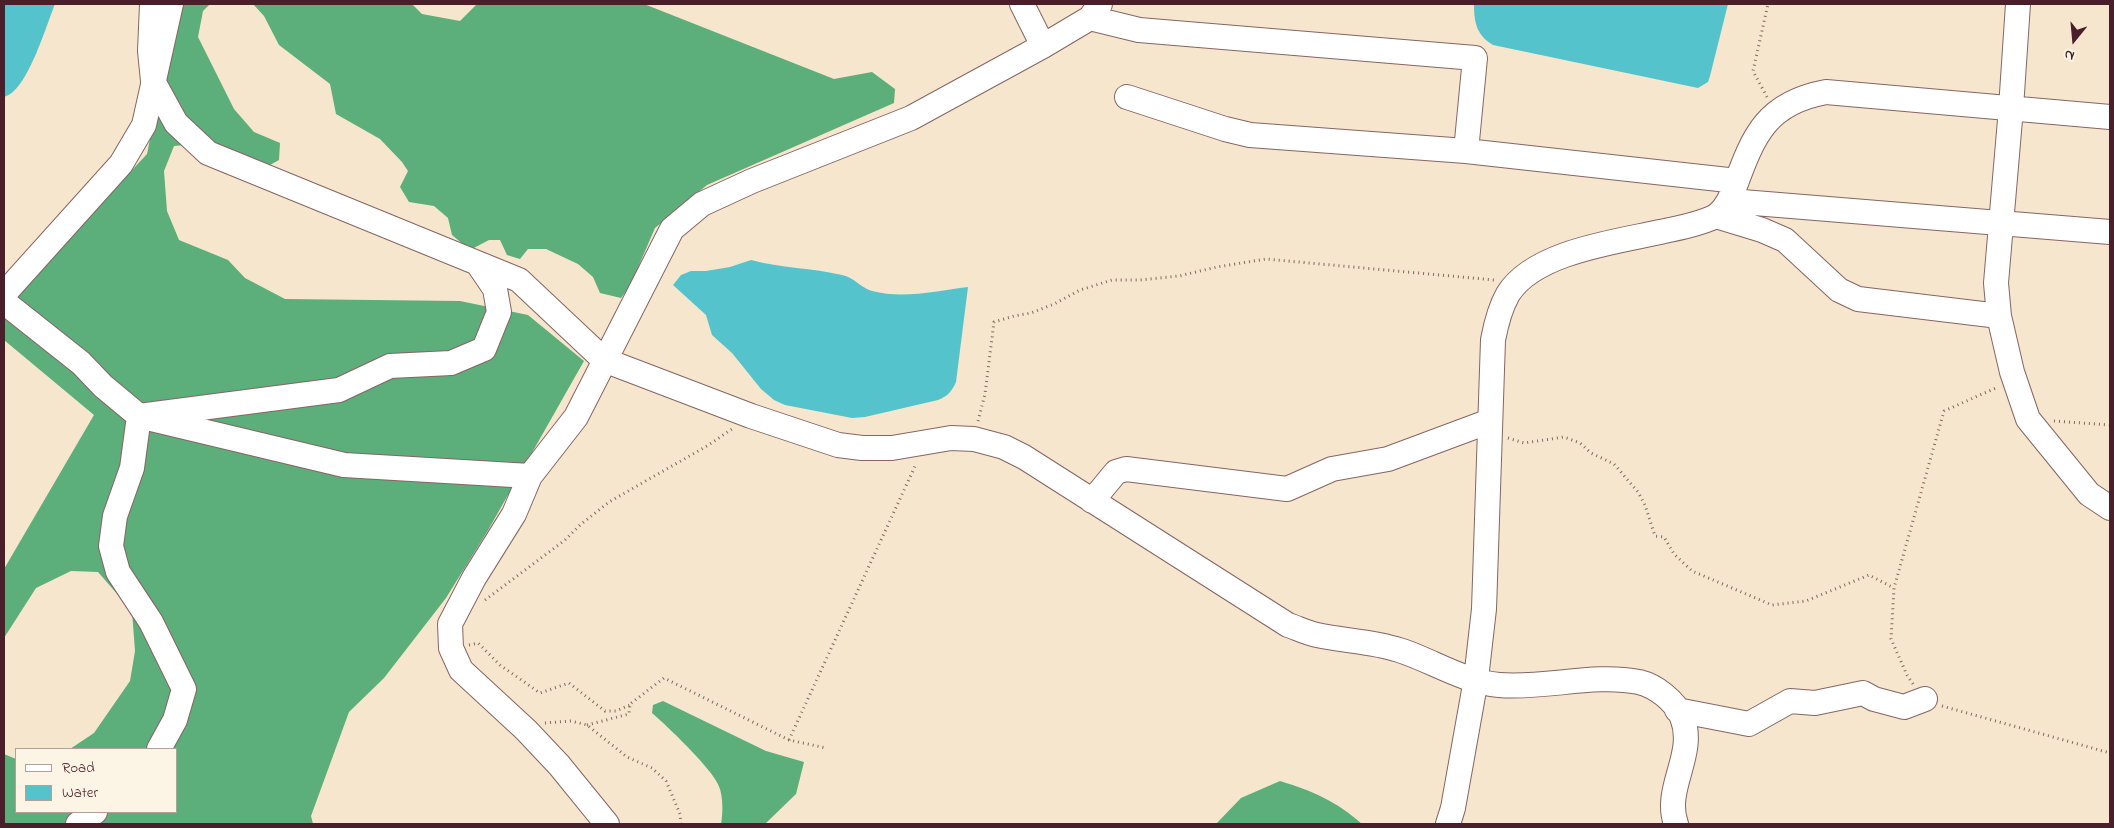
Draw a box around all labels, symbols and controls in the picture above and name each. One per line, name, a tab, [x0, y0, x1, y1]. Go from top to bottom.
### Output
north arrow	[2049, 15, 2099, 65]
text: N	[2062, 43, 2077, 66]
legend	[15, 748, 178, 813]
text: Road	[62, 757, 95, 779]
text: Water	[62, 782, 98, 804]

